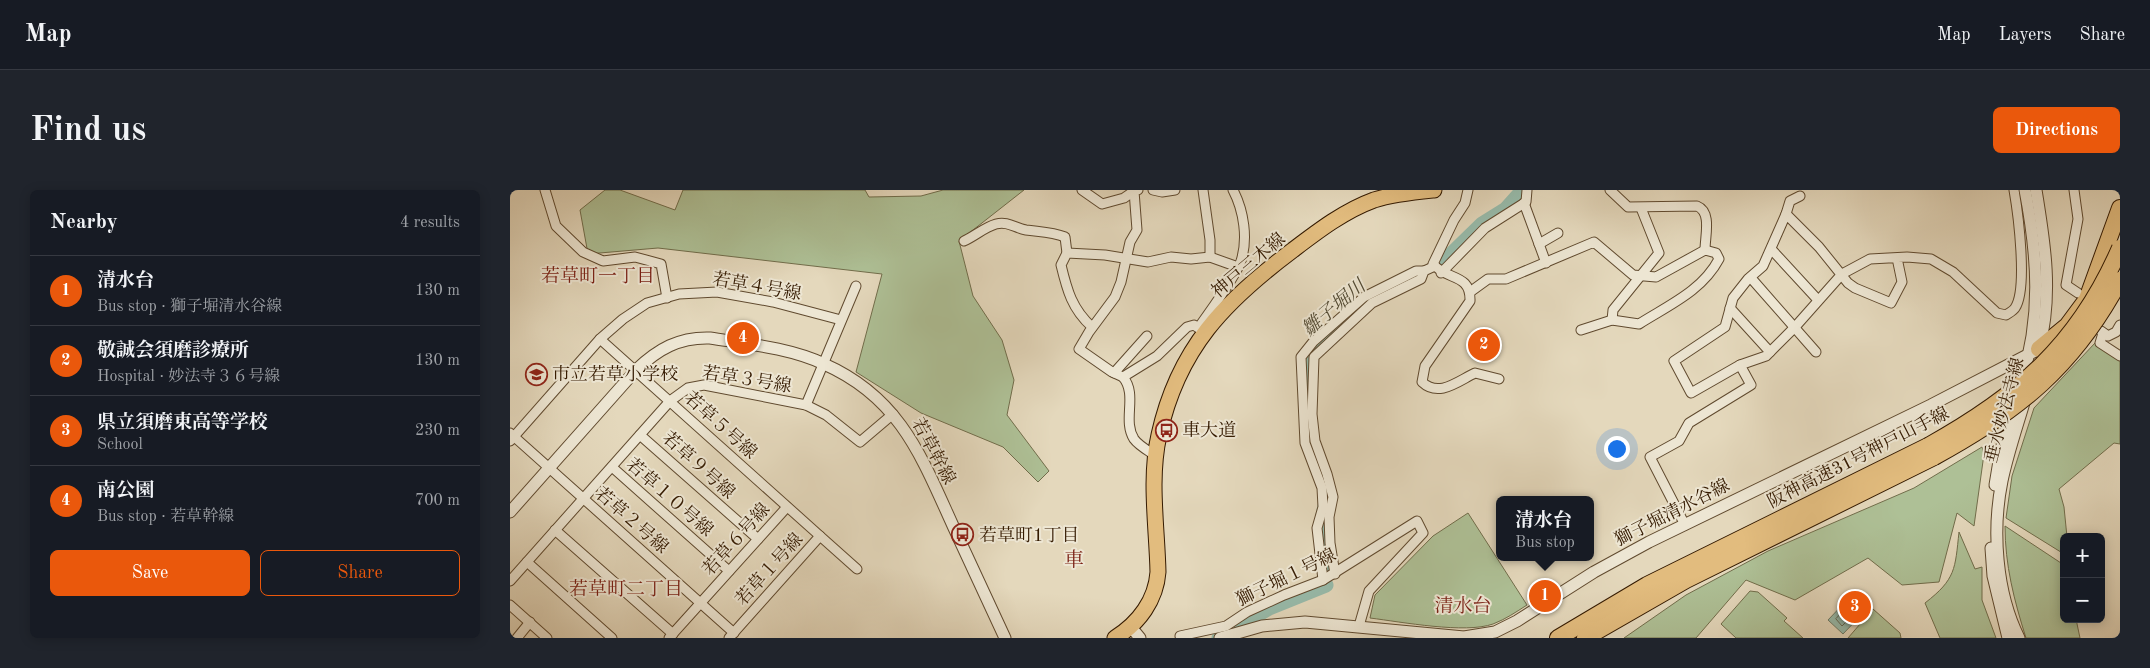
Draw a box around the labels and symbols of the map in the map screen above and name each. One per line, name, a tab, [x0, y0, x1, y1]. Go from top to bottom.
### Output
street label: 神戸三木線	[1207, 228, 1289, 302]
district label: 若草町一丁目	[541, 266, 655, 287]
street label: 若草４号線	[711, 268, 803, 304]
water label: 雛子堀川	[1298, 274, 1371, 341]
pin: 4	[727, 319, 759, 357]
pin: 2	[1468, 326, 1500, 364]
street label: 垂水妙法寺線	[1980, 355, 2028, 465]
school or university icon: 市立若草小学校	[524, 362, 548, 386]
street label: 若草３号線	[701, 362, 793, 396]
place label: 市立若草小学校	[552, 364, 678, 384]
street label: 若草５号線	[681, 387, 761, 463]
street label: 阪神高速31号神戸山手線	[1764, 402, 1952, 512]
street label: 若草幹線	[908, 415, 960, 487]
bus stop icon: 車大道	[1154, 418, 1178, 442]
place label: 車大道	[1182, 420, 1236, 440]
street label: 若草９号線	[659, 427, 739, 503]
your location	[1604, 436, 1630, 462]
street label: 若草１０号線	[623, 454, 717, 540]
street label: 獅子堀清水谷線	[1611, 474, 1733, 550]
street label: 若草２号線	[591, 483, 673, 557]
street label: 若草６号線	[698, 499, 774, 579]
bus stop icon: 若草町1丁目	[951, 523, 975, 547]
place label: 若草町1丁目	[979, 525, 1079, 545]
street label: 若草１号線	[731, 529, 807, 609]
street label: 獅子堀１号線	[1233, 544, 1339, 610]
district label: 車	[1064, 549, 1084, 571]
pin: 1	[1529, 577, 1561, 615]
district label: 若草町二丁目	[569, 579, 683, 600]
pin: 3	[1839, 588, 1871, 626]
district label: 清水台	[1434, 595, 1492, 617]

